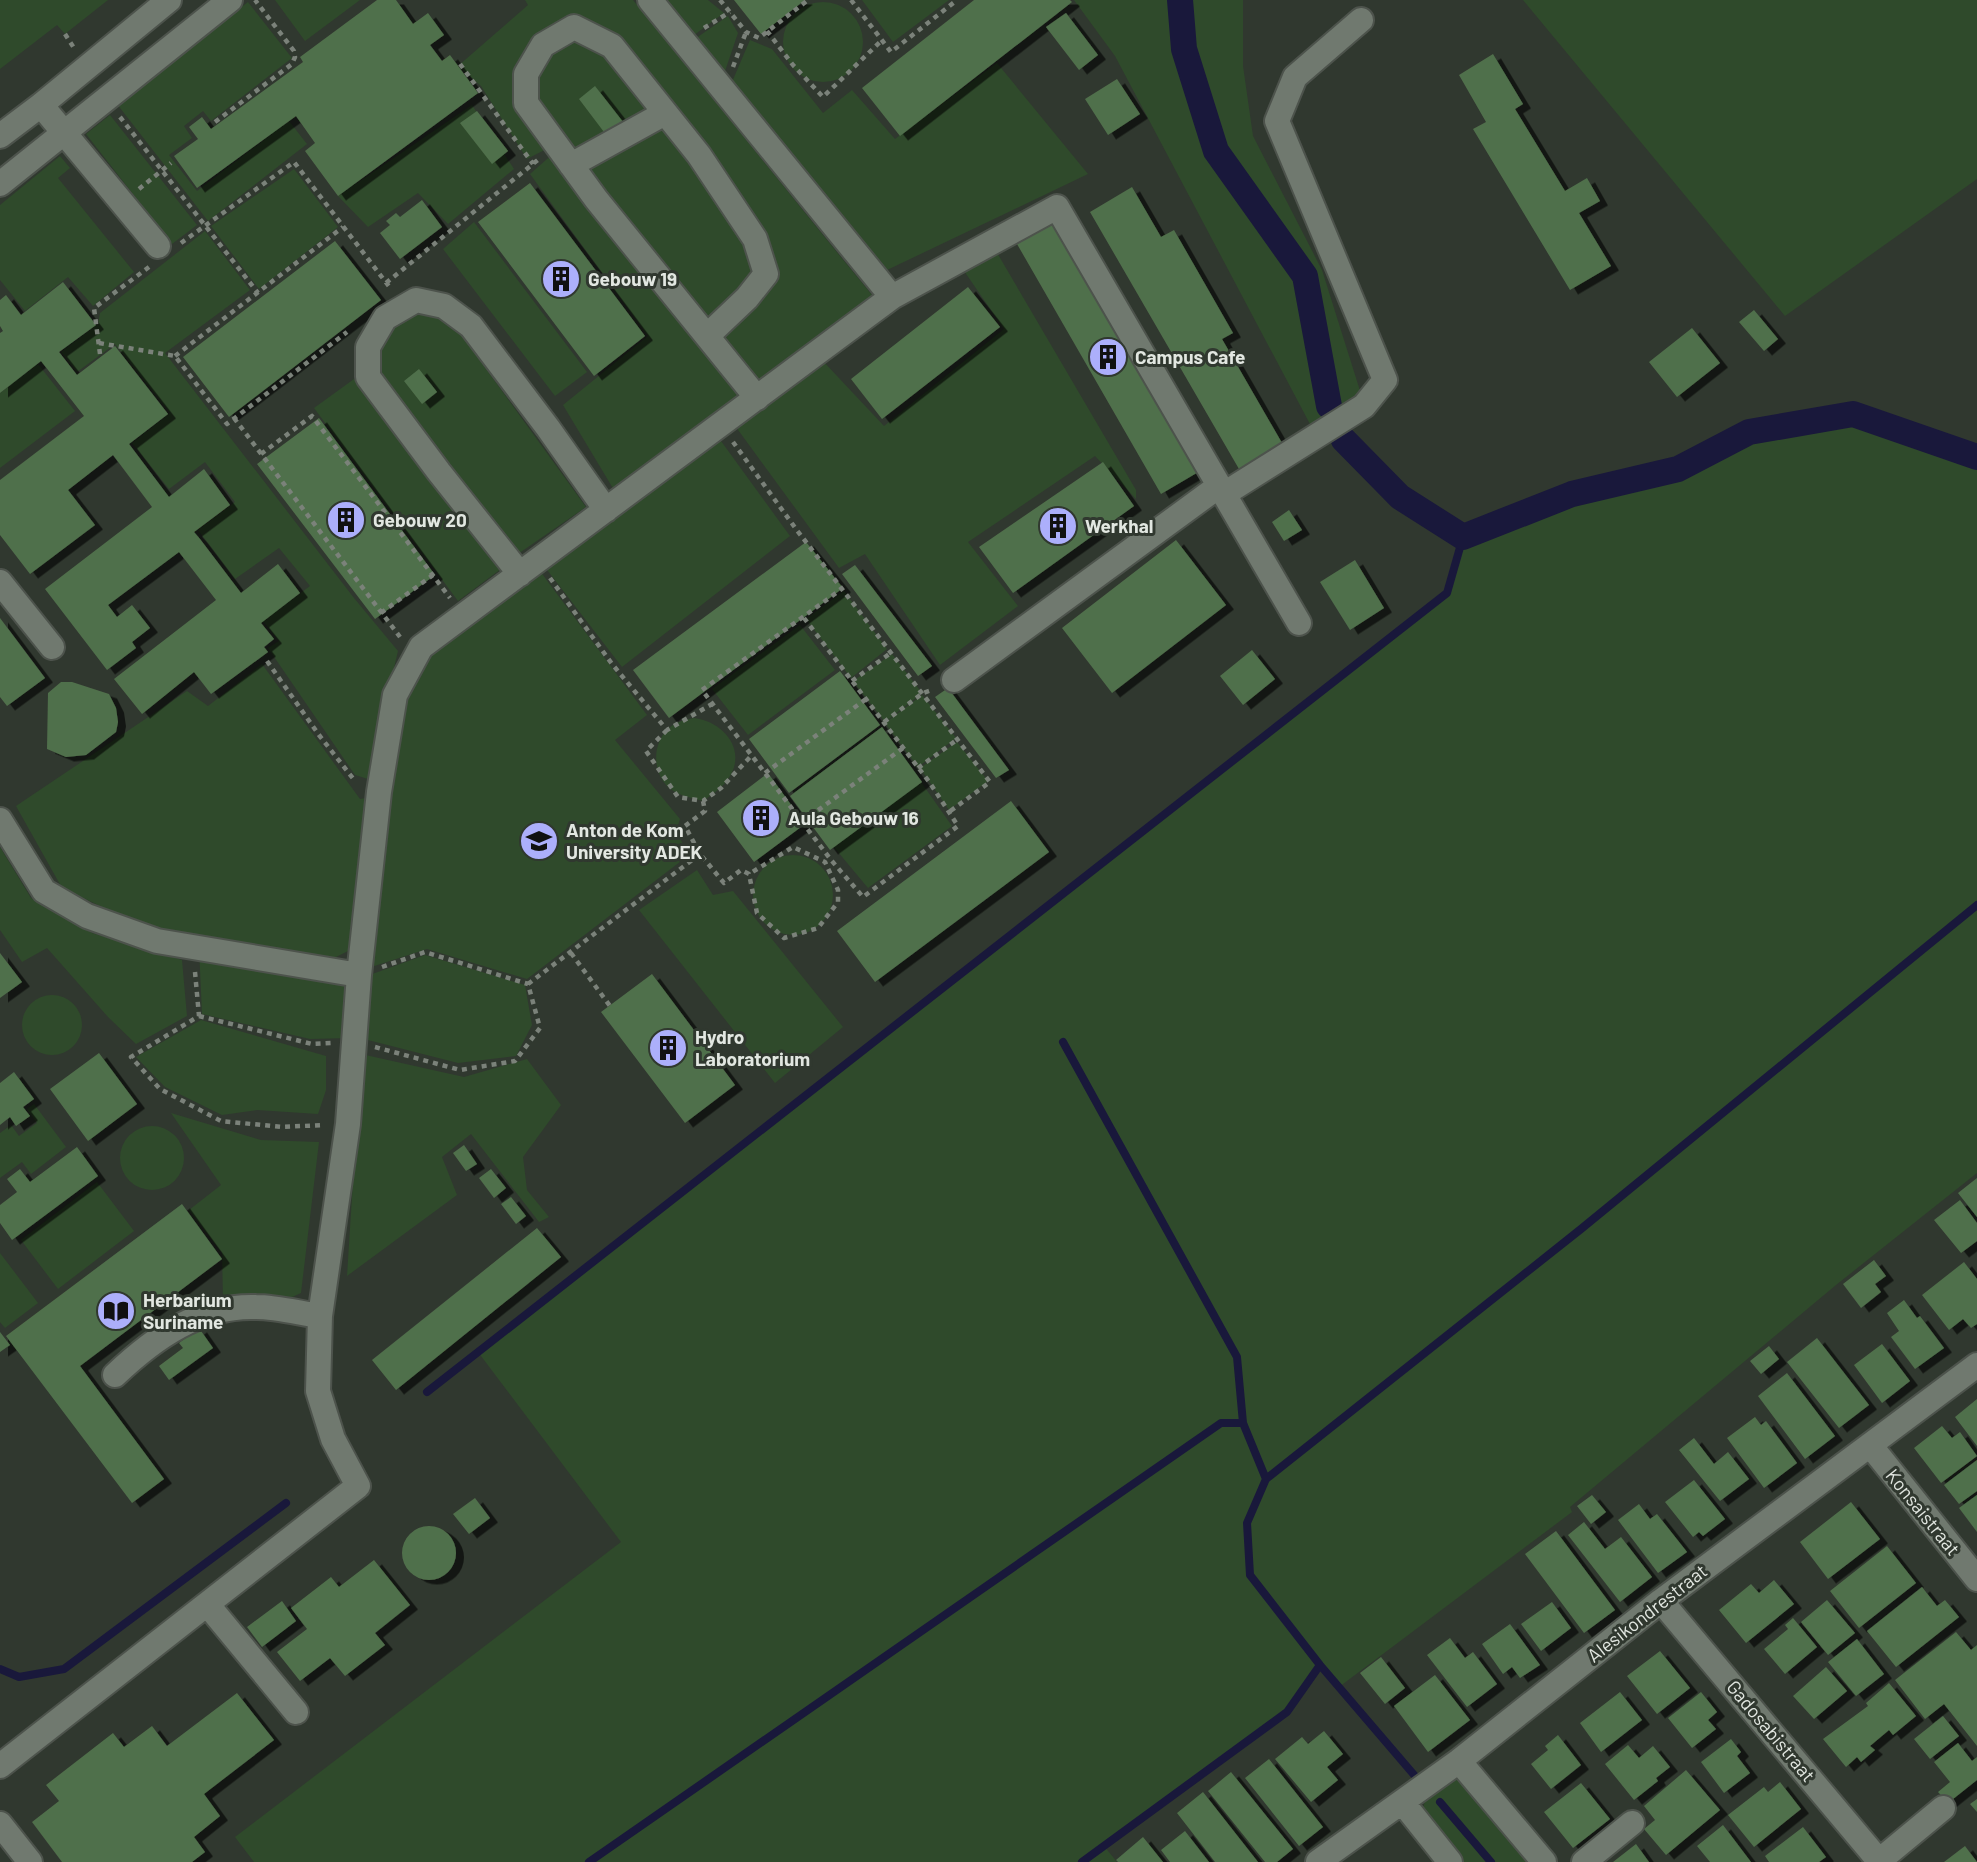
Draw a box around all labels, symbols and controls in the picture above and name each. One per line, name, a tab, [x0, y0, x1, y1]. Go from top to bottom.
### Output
building icon: Gebouw 19	[540, 258, 582, 300]
place label: Gebouw 19	[588, 267, 677, 290]
building icon: Campus Cafe	[1087, 336, 1129, 378]
place label: Campus Cafe	[1135, 345, 1245, 368]
building icon: Gebouw 20	[325, 499, 367, 541]
building icon: Werkhal	[1037, 505, 1079, 547]
place label: Gebouw 20	[373, 508, 467, 531]
place label: Werkhal	[1085, 514, 1153, 537]
building icon: Aula Gebouw 16	[740, 797, 782, 839]
place label: Aula Gebouw 16	[788, 806, 919, 829]
place label: Anton de Kom University ADEK	[566, 818, 703, 863]
school or university icon: Anton de Kom University ADEK	[518, 820, 560, 862]
place label: Hydro Laboratorium	[695, 1025, 810, 1070]
building icon: Hydro Laboratorium	[647, 1027, 689, 1069]
place label: Herbarium Suriname	[143, 1288, 232, 1333]
library icon: Herbarium Suriname	[95, 1290, 137, 1332]
street label: Konsaistraat	[1881, 1464, 1965, 1560]
street label: Alesikondrestraat	[1582, 1559, 1711, 1667]
street label: Gadosabistraat	[1722, 1675, 1820, 1786]

